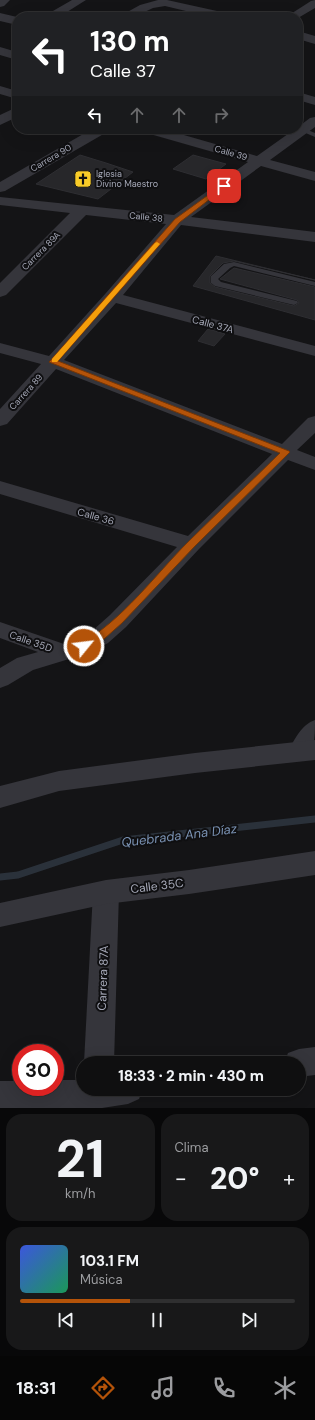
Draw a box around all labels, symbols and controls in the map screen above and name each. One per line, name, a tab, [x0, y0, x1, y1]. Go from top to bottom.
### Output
text: 130 m	[90, 23, 170, 60]
icon: left	[24, 28, 76, 80]
text: Calle 37	[90, 59, 156, 83]
icon: left	[84, 104, 106, 126]
icon: ahead	[126, 104, 148, 126]
icon: ahead	[168, 104, 190, 126]
icon: right	[210, 104, 232, 126]
street label: Carrera 90	[28, 141, 74, 175]
street label: Calle 39	[213, 143, 249, 163]
place label: Iglesia Divino Maestro	[96, 168, 158, 190]
church icon: Iglesia Divino Maestro	[73, 169, 93, 189]
pin	[207, 169, 241, 203]
icon: arrive	[213, 175, 235, 197]
street label: Calle 38	[129, 209, 163, 225]
street label: Carrera 89A	[19, 229, 63, 273]
street label: Calle 37A	[191, 313, 235, 336]
street label: Carrera 89	[7, 371, 46, 413]
street label: Calle 36	[76, 505, 116, 528]
position arrow	[63, 625, 105, 667]
street label: Calle 35D	[8, 628, 54, 655]
water label: Quebrada Ana Díaz	[120, 820, 239, 851]
street label: Calle 35C	[129, 875, 185, 897]
street label: Carrera 87A	[94, 945, 112, 1011]
speed limit sign: 30	[12, 1044, 64, 1096]
text: 18:33 · 2 min · 430 m	[118, 1066, 264, 1086]
text: 21	[56, 1125, 105, 1193]
text: Clima	[175, 1139, 209, 1156]
text: 20°	[210, 1159, 259, 1198]
text: −	[175, 1164, 187, 1193]
text: +	[283, 1164, 295, 1193]
text: km/h	[65, 1185, 96, 1202]
text: 103.1 FM	[80, 1251, 139, 1271]
text: Música	[80, 1271, 123, 1288]
icon: previous	[55, 1309, 77, 1331]
icon: pause	[146, 1309, 168, 1331]
icon: next	[238, 1309, 260, 1331]
icon: directions	[89, 1374, 117, 1402]
icon: music	[149, 1374, 177, 1402]
icon: phone	[210, 1374, 238, 1402]
icon: climate	[271, 1374, 299, 1402]
text: 18:31	[16, 1376, 56, 1400]

